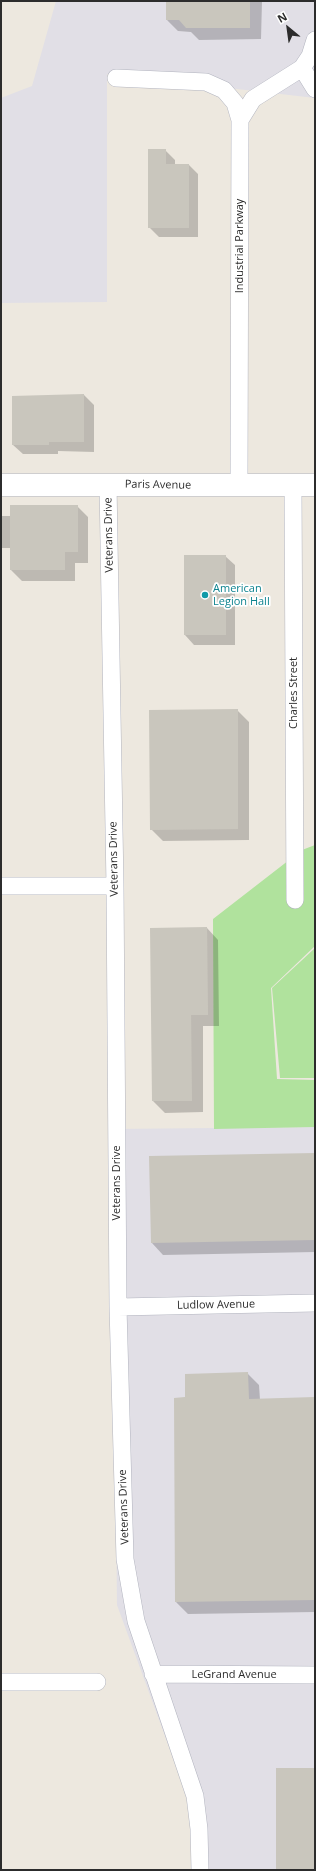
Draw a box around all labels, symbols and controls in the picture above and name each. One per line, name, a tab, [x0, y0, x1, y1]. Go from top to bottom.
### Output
north arrow	[268, 8, 308, 48]
text: N	[274, 8, 289, 26]
street label: Industrial Parkway	[233, 199, 247, 293]
street label: Paris Avenue	[125, 478, 191, 492]
street label: Veterans Drive	[102, 497, 116, 573]
place label: American Legion Hall	[213, 582, 270, 608]
marker: American Legion Hall	[200, 590, 210, 600]
street label: Charles Street	[287, 657, 301, 729]
street label: Veterans Drive	[107, 821, 121, 897]
street label: Veterans Drive	[110, 1145, 124, 1221]
street label: Ludlow Avenue	[177, 1298, 255, 1312]
street label: Veterans Drive	[116, 1469, 132, 1545]
street label: LeGrand Avenue	[191, 1668, 277, 1682]

